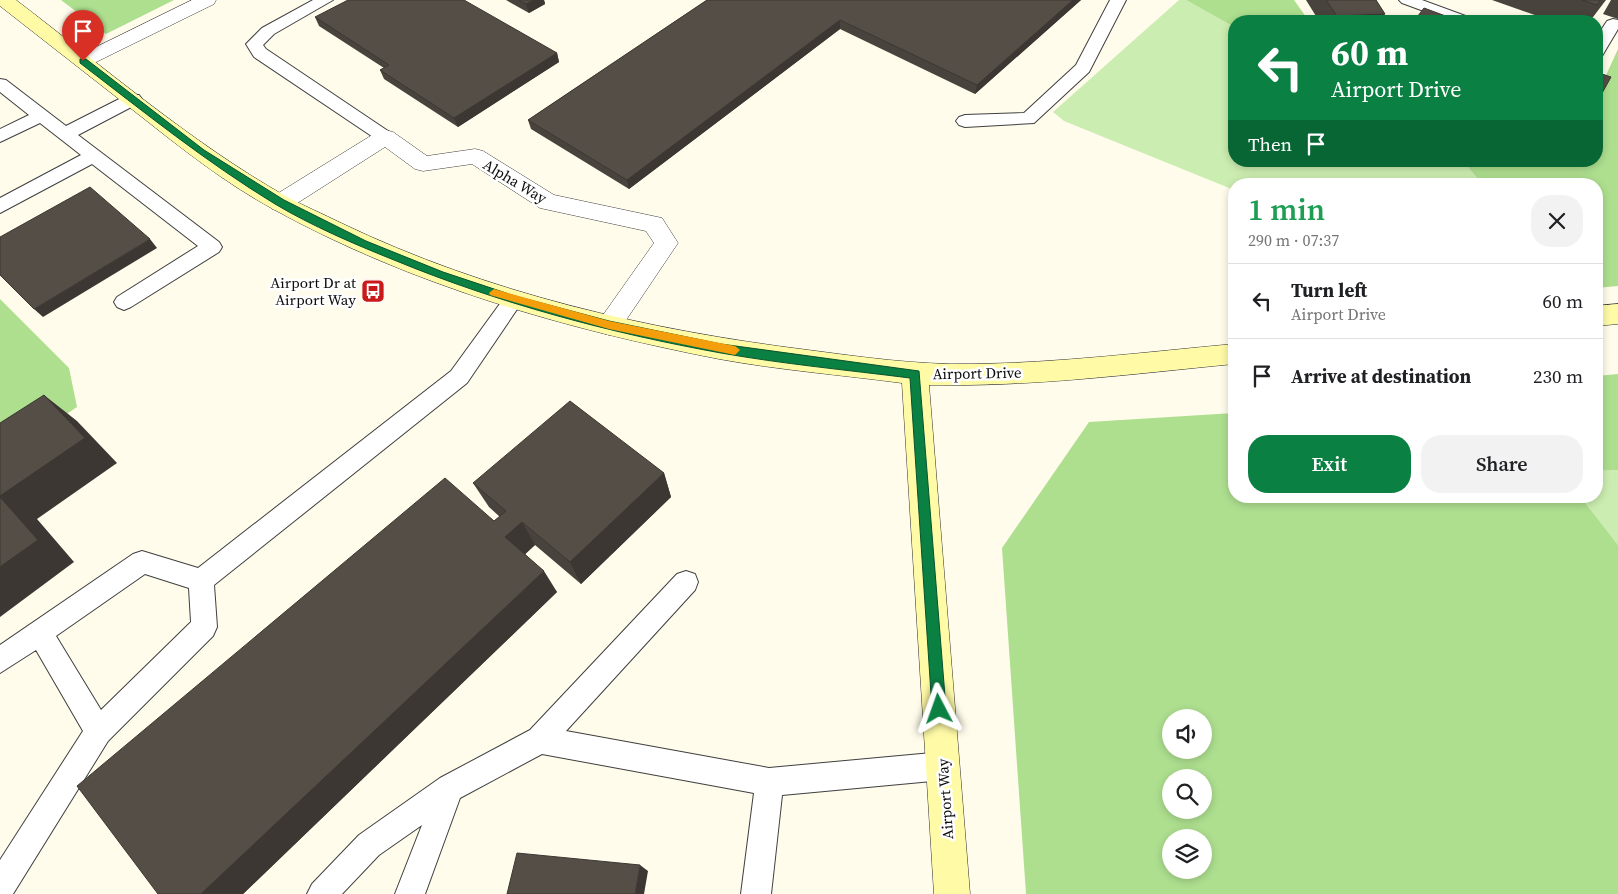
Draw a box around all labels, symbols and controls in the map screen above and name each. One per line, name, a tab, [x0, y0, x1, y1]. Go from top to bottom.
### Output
pin	[62, 10, 104, 61]
icon: arrive	[69, 17, 97, 45]
text: 60 m	[1331, 29, 1408, 77]
icon: left	[1248, 35, 1313, 100]
text: Airport Drive	[1331, 74, 1461, 104]
icon: arrive	[1302, 130, 1330, 158]
text: Then	[1248, 131, 1292, 157]
street label: Alpha Way	[479, 154, 551, 208]
text: 1 min	[1248, 189, 1325, 230]
button: close	[1531, 195, 1583, 247]
text: 290 m · 07:37	[1248, 229, 1339, 251]
place label: Airport Dr at Airport Way	[270, 272, 356, 310]
text: Turn left	[1291, 277, 1367, 303]
bus stop icon: Airport Dr at Airport Way	[360, 278, 386, 304]
icon: left	[1248, 287, 1276, 315]
text: 60 m	[1542, 288, 1583, 314]
text: Airport Drive	[1291, 303, 1386, 325]
street label: Airport Drive	[932, 362, 1022, 384]
icon: arrive	[1248, 362, 1276, 390]
text: Arrive at destination	[1291, 363, 1471, 389]
text: 230 m	[1533, 363, 1583, 389]
button: Exit	[1248, 435, 1411, 493]
button: Share	[1421, 435, 1583, 493]
position arrow	[912, 682, 964, 734]
map controls	[1162, 709, 1212, 879]
button: sound	[1162, 709, 1212, 759]
street label: Airport Way	[932, 758, 958, 840]
button: search	[1162, 769, 1212, 819]
button: layers	[1162, 829, 1212, 879]

